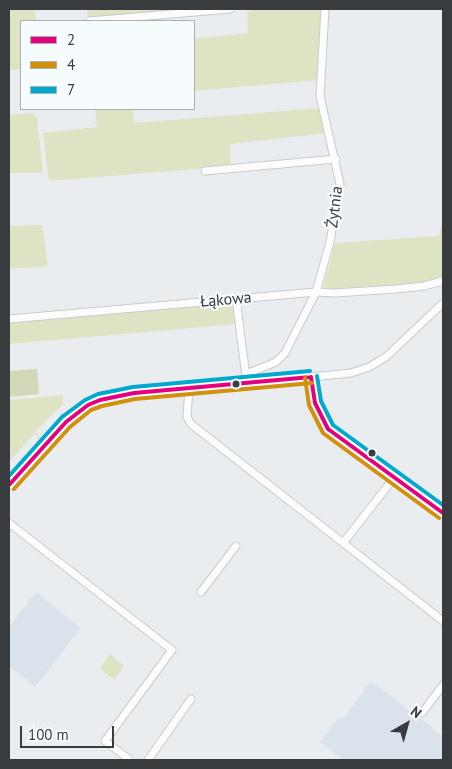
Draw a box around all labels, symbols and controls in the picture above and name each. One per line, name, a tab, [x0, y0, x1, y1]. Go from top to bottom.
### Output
legend	[20, 20, 195, 110]
text: 2	[67, 30, 75, 49]
text: 4	[67, 55, 75, 74]
text: 7	[67, 80, 75, 99]
street label: Żytnia	[323, 185, 347, 229]
street label: Łąkowa	[200, 288, 252, 312]
unlabelled marker	[231, 379, 241, 389]
unlabelled marker	[367, 448, 377, 458]
north arrow	[382, 699, 432, 749]
text: N	[407, 702, 425, 722]
scale bar	[22, 716, 116, 748]
text: 100 m	[28, 725, 69, 744]

